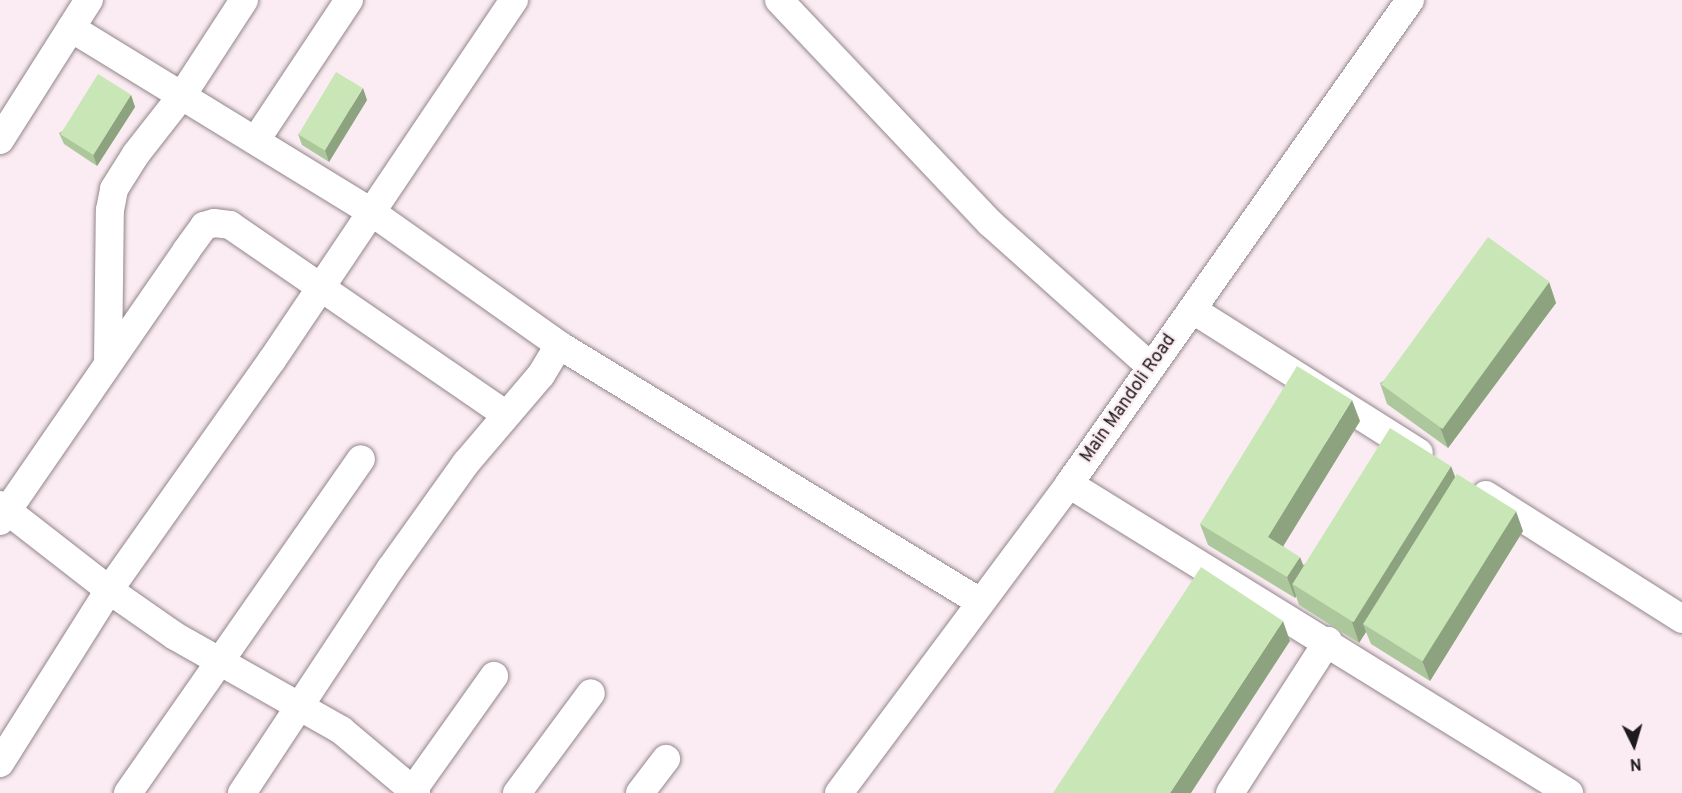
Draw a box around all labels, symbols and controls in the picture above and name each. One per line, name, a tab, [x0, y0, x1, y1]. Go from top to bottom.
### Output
street label: Main Mandoli Road	[1077, 331, 1181, 467]
north arrow	[1604, 715, 1664, 775]
text: N	[1629, 752, 1642, 773]

